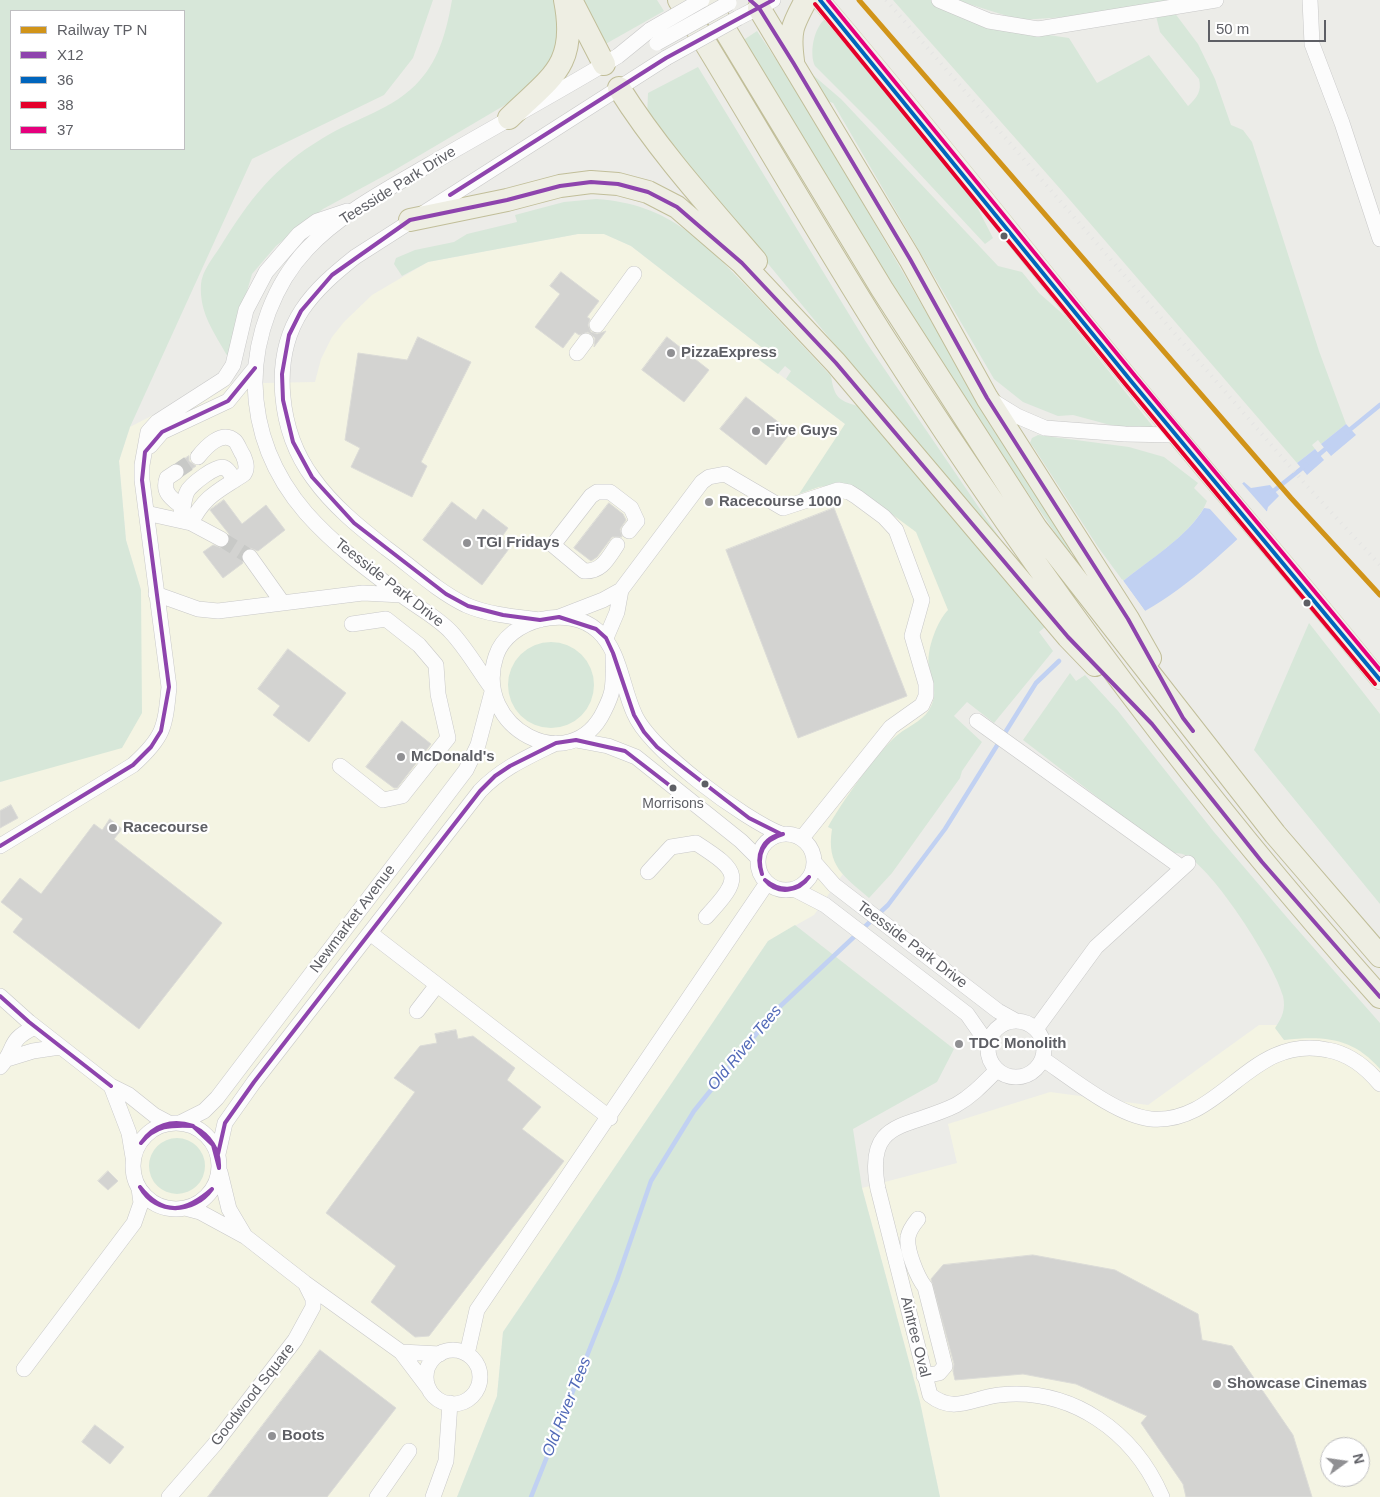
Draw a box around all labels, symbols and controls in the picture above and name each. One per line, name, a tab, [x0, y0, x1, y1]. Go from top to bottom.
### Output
legend	[10, 10, 185, 150]
scale bar	[1210, 10, 1328, 42]
text: 50 m	[1216, 20, 1249, 37]
text: Railway TP N	[57, 21, 147, 38]
text: X12	[57, 46, 84, 63]
text: 36	[57, 71, 74, 88]
text: 38	[57, 96, 74, 113]
text: 37	[57, 121, 74, 138]
street label: Teesside Park Drive	[337, 143, 459, 229]
unlabelled marker	[999, 231, 1009, 241]
place label: PizzaExpress	[681, 344, 777, 362]
marker: PizzaExpress	[665, 347, 677, 359]
place label: Five Guys	[766, 422, 838, 440]
marker: Five Guys	[750, 425, 762, 437]
place label: Racecourse 1000	[719, 493, 842, 511]
marker: Racecourse 1000	[703, 496, 715, 508]
place label: TGI Fridays	[477, 534, 560, 552]
street label: Teesside Park Drive	[331, 535, 447, 631]
marker: TGI Fridays	[461, 537, 473, 549]
unlabelled marker	[1302, 598, 1312, 608]
place label: McDonald's	[411, 748, 495, 766]
marker: McDonald's	[395, 751, 407, 763]
unlabelled marker	[700, 779, 710, 789]
marker: Morrisons	[668, 783, 678, 793]
place label: Morrisons	[642, 796, 704, 812]
place label: Racecourse	[123, 819, 208, 837]
marker: Racecourse	[107, 822, 119, 834]
street label: Newmarket Avenue	[307, 861, 399, 977]
street label: Teesside Park Drive	[853, 898, 971, 992]
water label: Old River Tees	[704, 1002, 786, 1094]
place label: TDC Monolith	[969, 1035, 1066, 1053]
marker: TDC Monolith	[953, 1038, 965, 1050]
street label: Aintree Oval	[896, 1295, 934, 1379]
street label: Goodwood Square	[207, 1340, 299, 1450]
water label: Old River Tees	[538, 1355, 596, 1459]
place label: Showcase Cinemas	[1227, 1375, 1367, 1393]
marker: Showcase Cinemas	[1211, 1378, 1223, 1390]
place label: Boots	[282, 1427, 324, 1445]
marker: Boots	[266, 1430, 278, 1442]
north arrow	[1320, 1437, 1370, 1487]
text: N	[1350, 1452, 1368, 1465]

